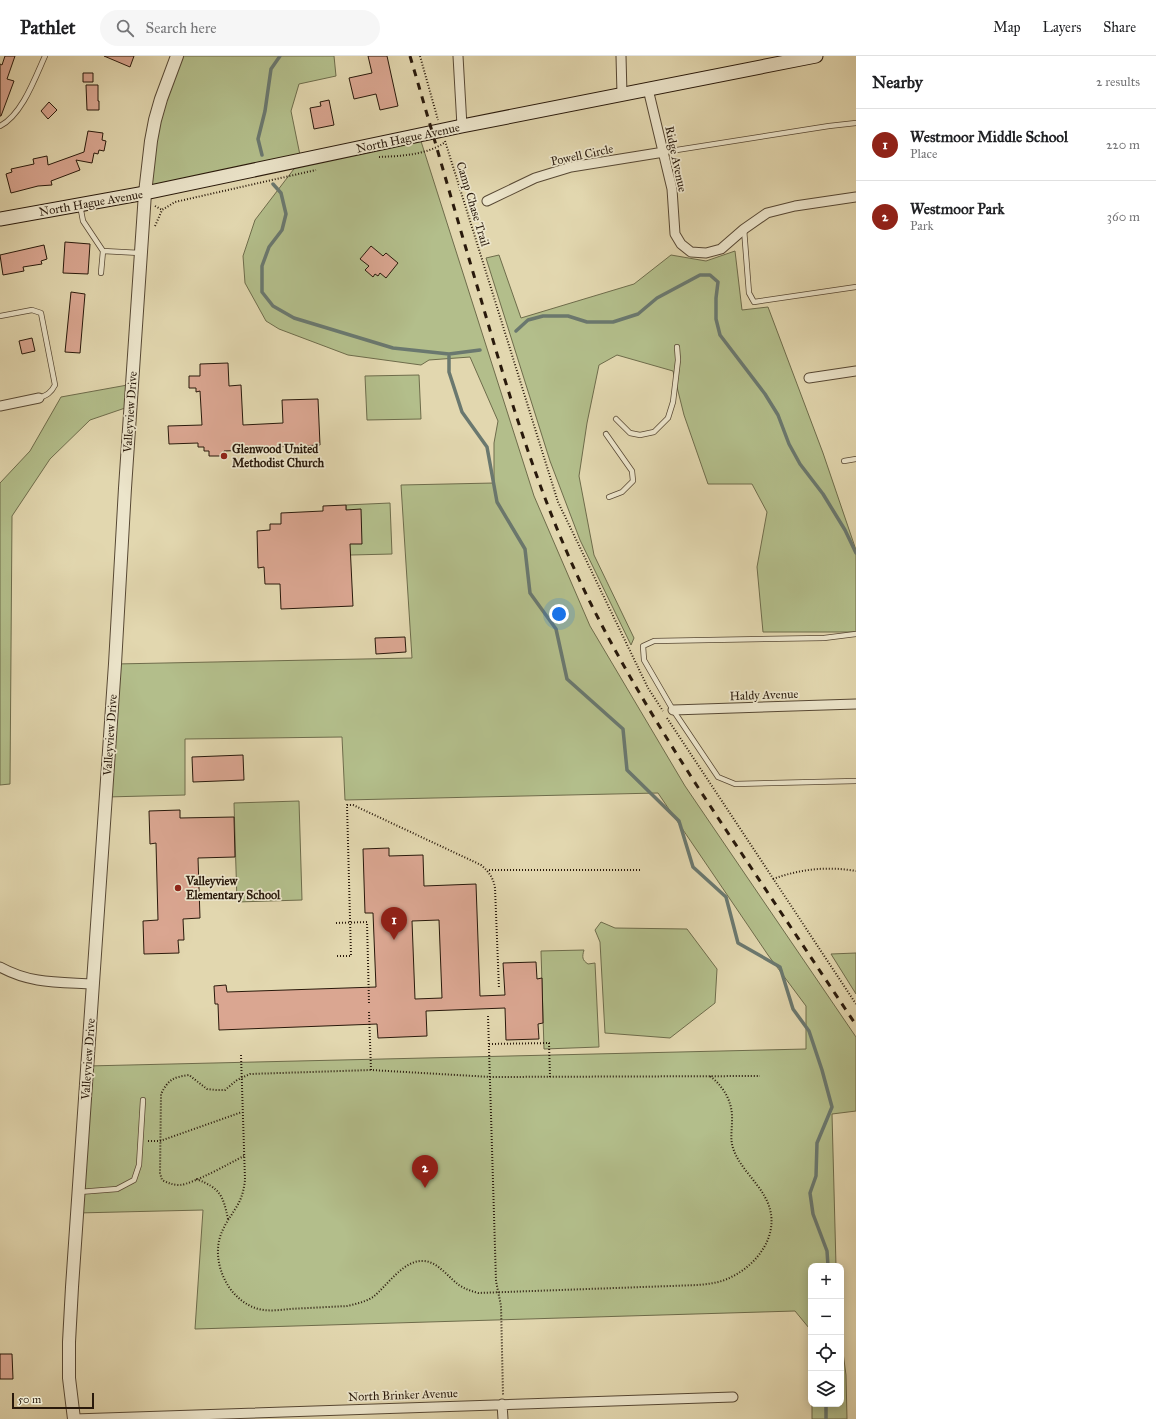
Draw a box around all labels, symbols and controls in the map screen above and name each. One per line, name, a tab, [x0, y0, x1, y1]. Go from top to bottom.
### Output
search box	[100, 10, 380, 46]
text: Pathlet	[20, 16, 76, 39]
icon: search	[114, 17, 136, 39]
text: Search here	[146, 19, 217, 37]
text: Map	[993, 19, 1021, 36]
text: Layers	[1043, 19, 1081, 36]
text: Share	[1103, 19, 1136, 36]
text: Nearby	[872, 72, 923, 93]
text: 2 results	[1096, 74, 1140, 90]
street label: North Hague Avenue	[355, 120, 461, 157]
street label: Ridge Avenue	[661, 125, 690, 193]
text: Westmoor Middle School	[910, 128, 1068, 146]
text: 1	[882, 137, 888, 153]
text: 220 m	[1106, 137, 1140, 153]
street label: Powell Circle	[549, 142, 615, 168]
text: Place	[910, 146, 937, 162]
street label: Camp Chase Trail	[453, 160, 493, 249]
street label: North Hague Avenue	[38, 187, 144, 220]
text: Westmoor Park	[910, 200, 1004, 218]
text: 2	[882, 209, 888, 225]
text: 360 m	[1107, 209, 1140, 225]
text: Park	[910, 218, 934, 234]
street label: Valleyview Drive	[120, 371, 140, 454]
place label: Glenwood United Methodist Church	[232, 442, 324, 470]
marker: Glenwood United Methodist Church	[219, 451, 229, 461]
your location	[549, 604, 569, 624]
street label: Haldy Avenue	[729, 687, 799, 703]
street label: Valleyview Drive	[100, 694, 120, 777]
place label: Valleyview Elementary School	[185, 874, 281, 903]
marker: Valleyview Elementary School	[173, 883, 183, 893]
pin: 1	[381, 907, 407, 940]
street label: Valleyview Drive	[78, 1018, 98, 1101]
pin: 2	[412, 1155, 438, 1188]
map controls	[808, 1263, 844, 1407]
button: +	[808, 1263, 844, 1299]
button: −	[808, 1299, 844, 1335]
button: locate	[808, 1335, 844, 1371]
button: layers	[808, 1371, 844, 1407]
street label: North Brinker Avenue	[348, 1386, 458, 1404]
scale bar	[12, 1391, 94, 1410]
text: 50 m	[18, 1393, 41, 1406]

